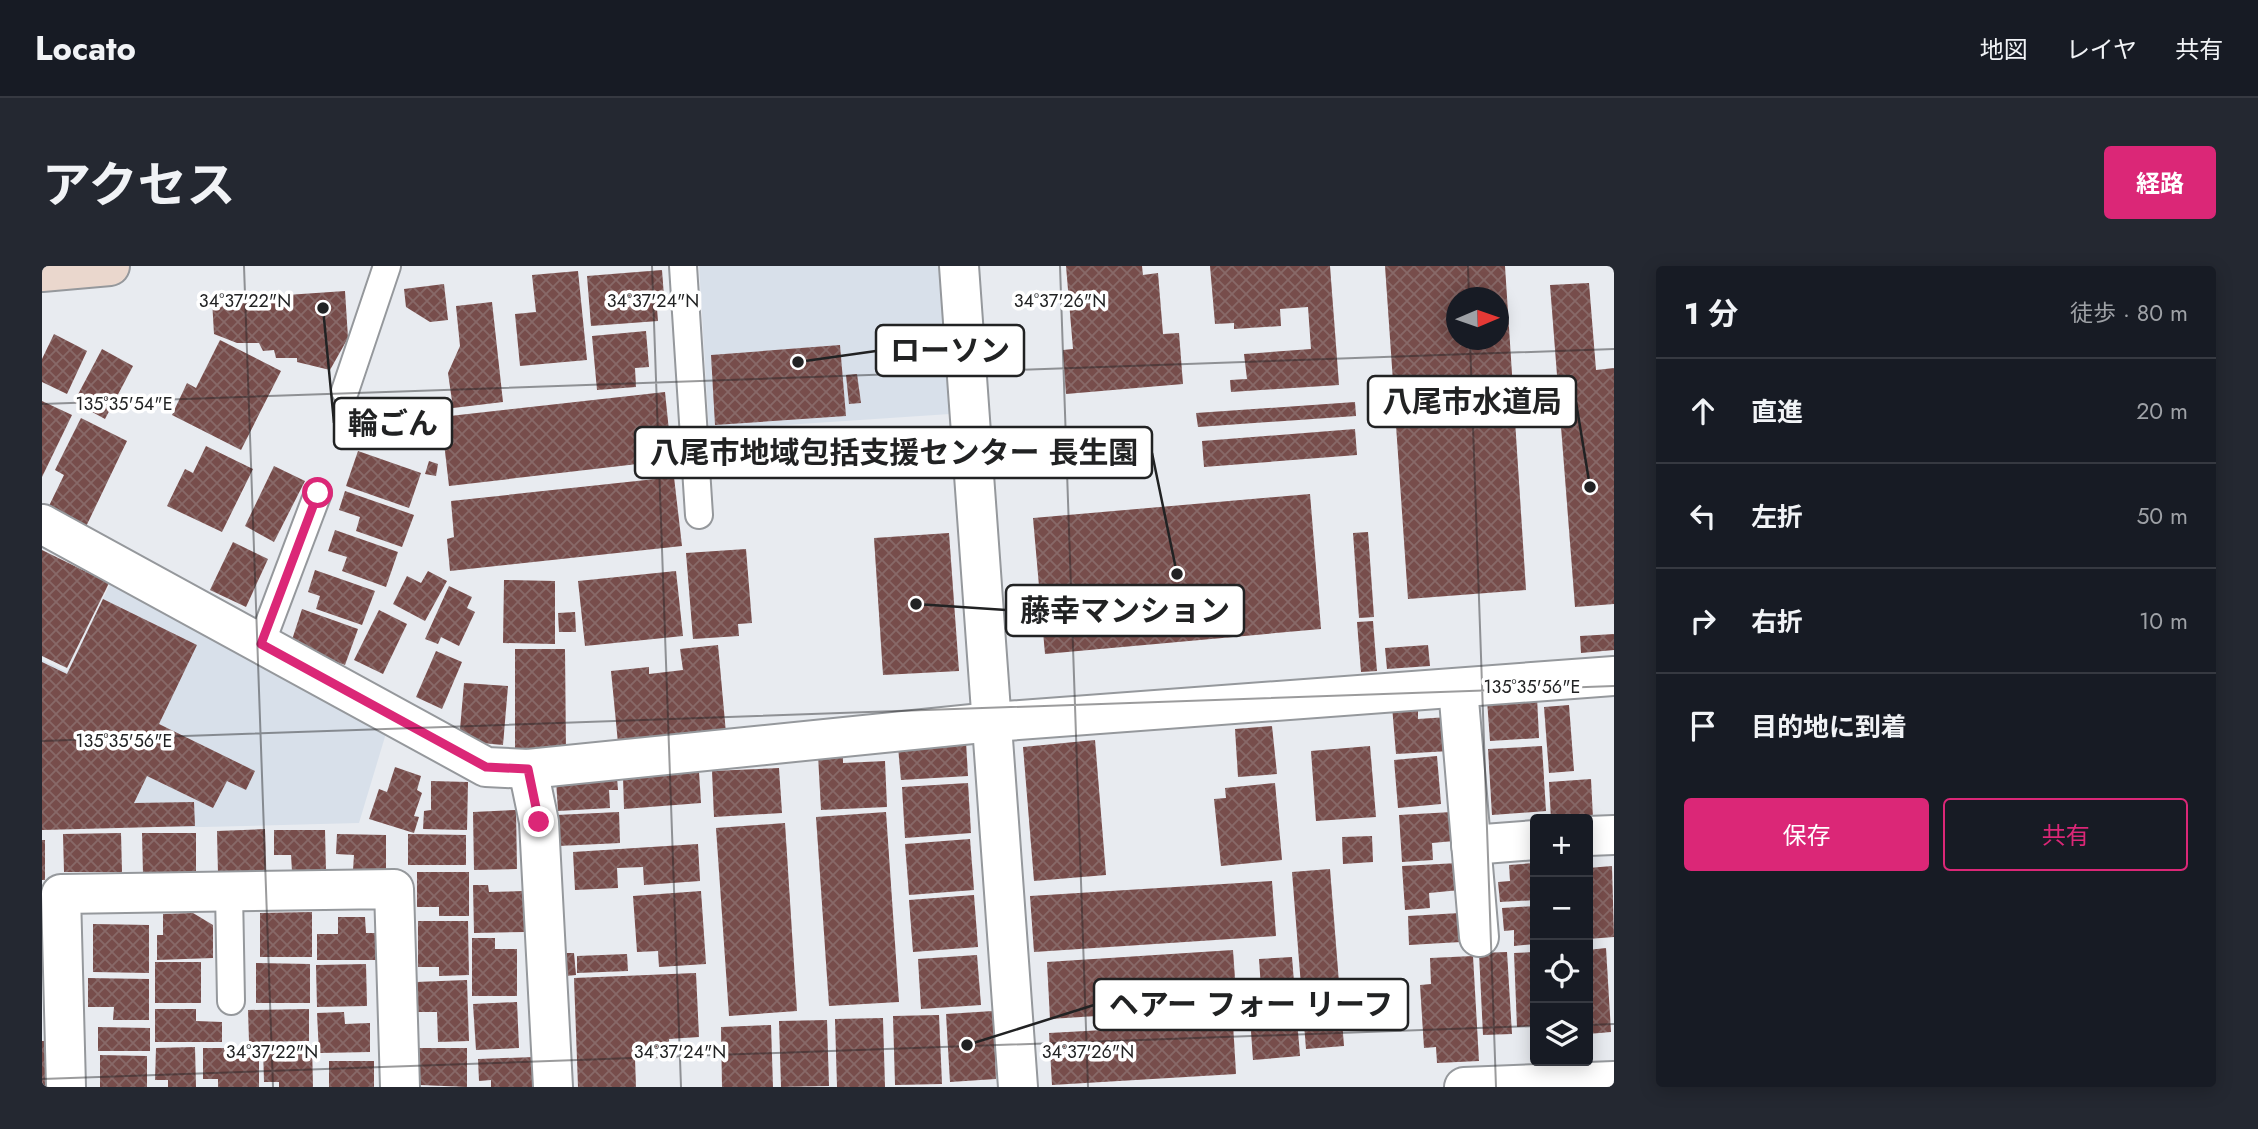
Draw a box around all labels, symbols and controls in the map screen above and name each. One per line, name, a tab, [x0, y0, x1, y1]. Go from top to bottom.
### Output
text: Locato	[35, 25, 136, 72]
text: 地図	[1980, 32, 2028, 67]
text: レイヤ	[2066, 32, 2137, 67]
text: 共有	[2175, 32, 2223, 67]
button: 経路	[2104, 146, 2216, 219]
text: アクセス	[42, 150, 236, 220]
north arrow	[1446, 287, 1509, 350]
text: 34°37'22"N	[199, 288, 291, 314]
text: 34°37'24"N	[607, 288, 699, 314]
text: 34°37'26"N	[1014, 288, 1106, 314]
text: 1 分	[1684, 292, 1738, 335]
text: 徒歩 · 80 m	[2070, 296, 2188, 330]
callout: ローソン	[876, 325, 1024, 376]
text: ローソン	[890, 329, 1010, 372]
callout: 八尾市水道局	[1368, 376, 1576, 427]
text: 八尾市水道局	[1382, 380, 1562, 423]
text: 135°35'54"E	[75, 391, 173, 417]
icon: ahead	[1684, 392, 1722, 430]
text: 直進	[1751, 393, 1803, 431]
text: 20 m	[2136, 394, 2188, 428]
callout: 輪ごん	[334, 398, 452, 449]
text: 輪ごん	[348, 402, 438, 445]
callout: 八尾市地域包括支援センター 長生園	[635, 427, 1152, 478]
text: 八尾市地域包括支援センター 長生園	[650, 431, 1139, 474]
route start	[302, 477, 333, 508]
icon: left	[1684, 497, 1722, 535]
text: 左折	[1751, 498, 1803, 536]
text: 50 m	[2136, 499, 2188, 533]
callout: 藤幸マンション	[1006, 585, 1244, 636]
text: 藤幸マンション	[1020, 589, 1230, 632]
icon: right	[1684, 602, 1722, 640]
text: 右折	[1751, 603, 1803, 641]
text: 10 m	[2139, 604, 2188, 638]
text: 135°35'56"E	[1484, 674, 1580, 700]
icon: arrive	[1684, 707, 1722, 745]
text: 目的地に到着	[1751, 708, 1907, 746]
text: 135°35'56"E	[76, 728, 172, 754]
button: 保存	[1684, 798, 1929, 871]
button: 共有	[1943, 798, 2188, 871]
route end	[523, 806, 554, 837]
map controls	[1530, 814, 1593, 1066]
button: +	[1530, 814, 1593, 877]
button: −	[1530, 877, 1593, 940]
button: locate	[1530, 940, 1593, 1003]
callout: ヘアー フォー リーフ	[1094, 979, 1408, 1030]
text: ヘアー フォー リーフ	[1109, 983, 1393, 1026]
button: layers	[1530, 1003, 1593, 1066]
text: 34°37'22"N	[226, 1039, 318, 1065]
text: 34°37'24"N	[634, 1039, 726, 1065]
text: 34°37'26"N	[1042, 1039, 1134, 1065]

